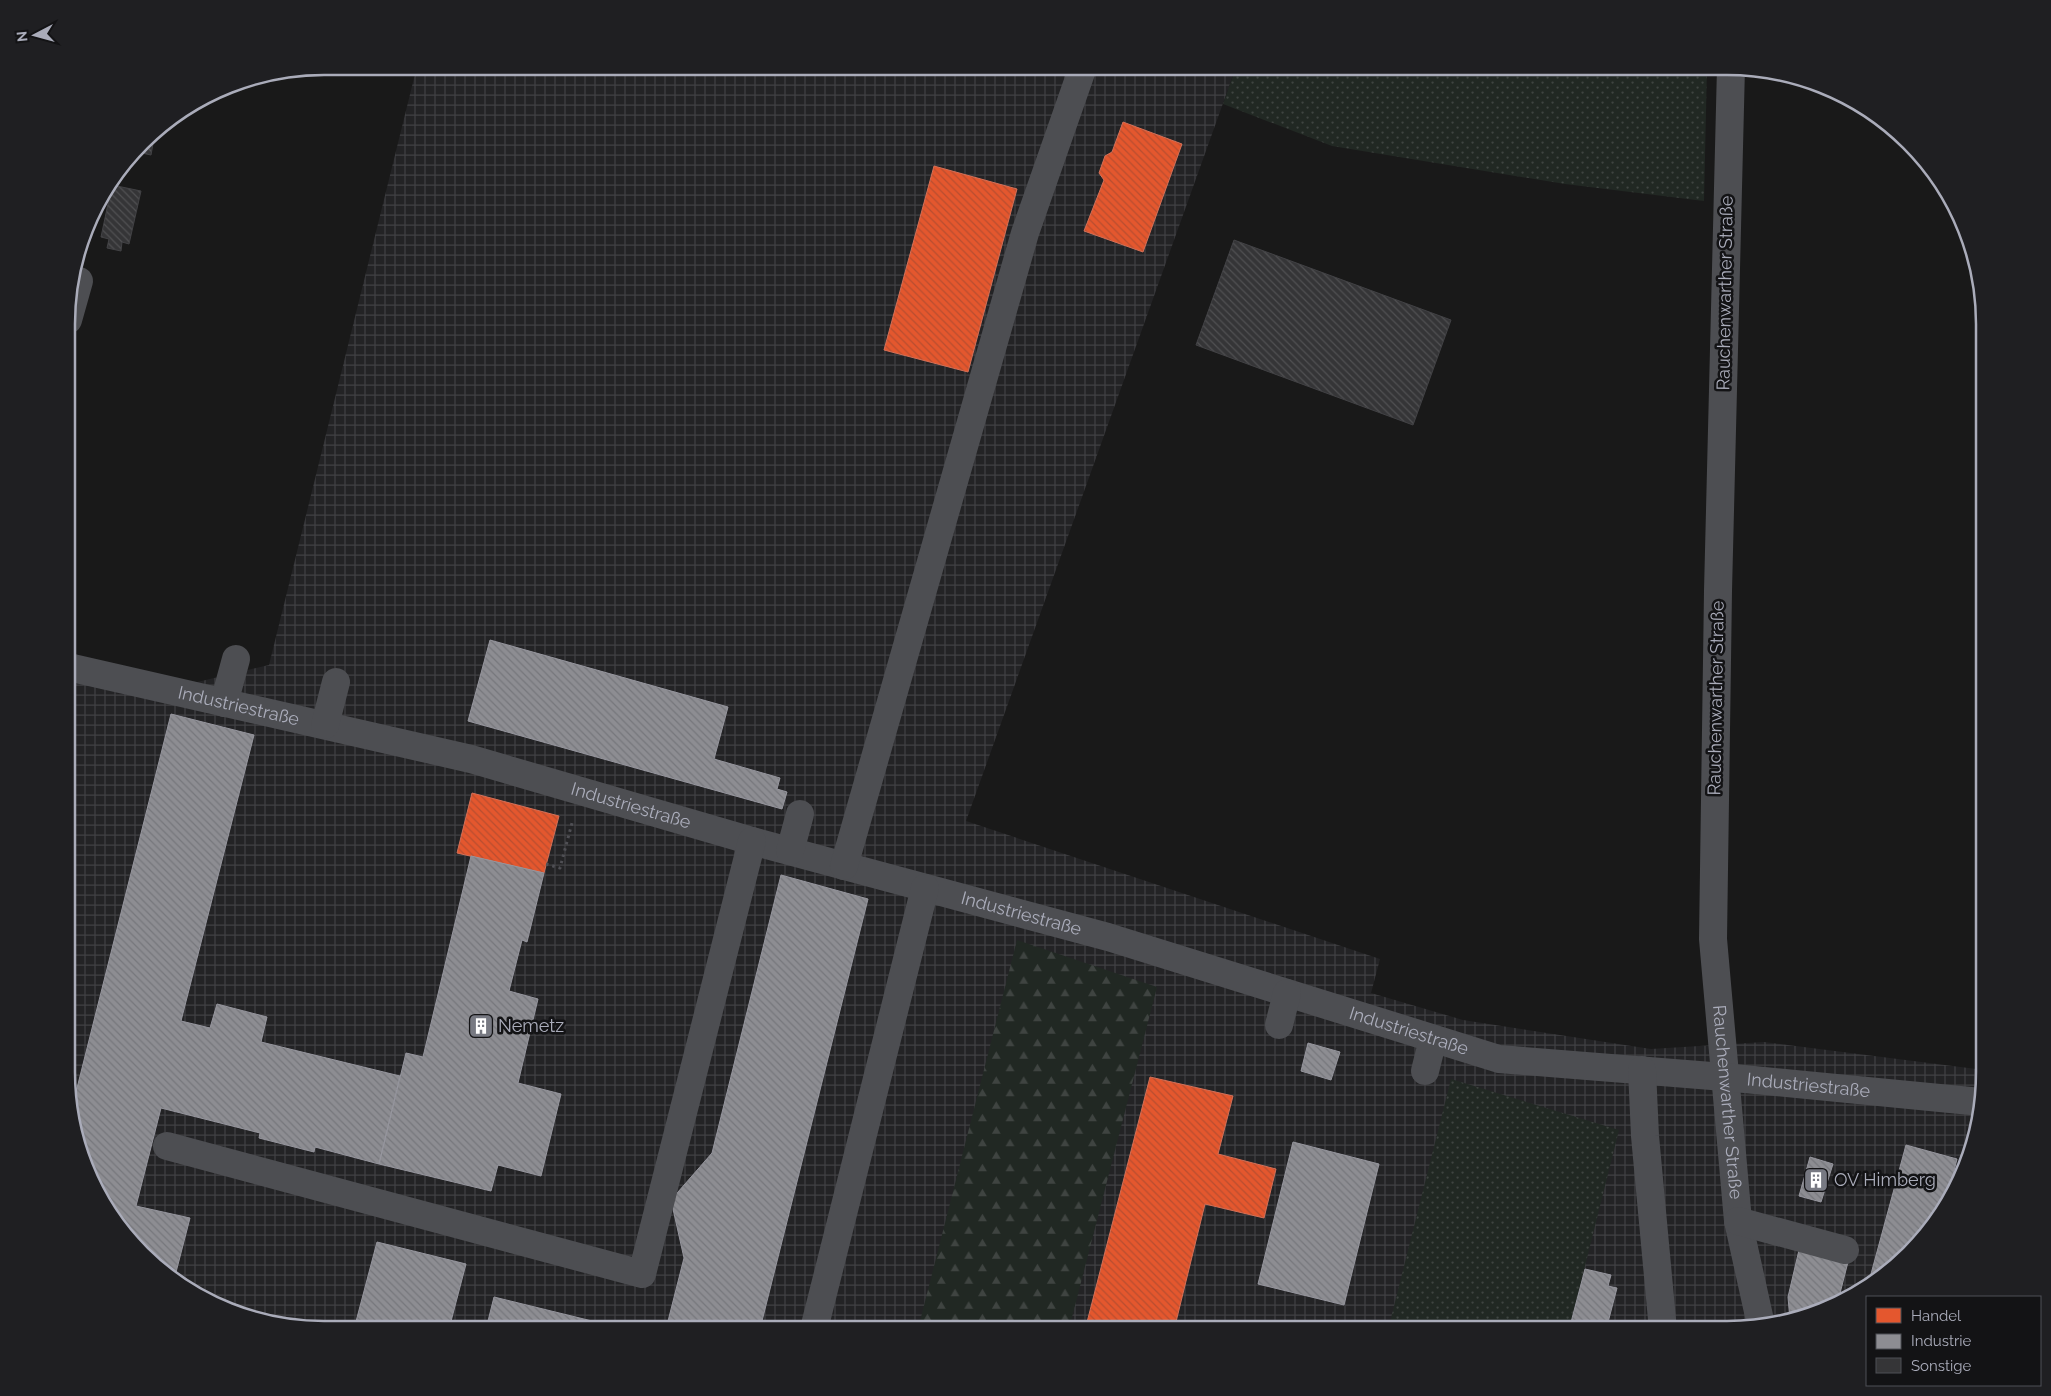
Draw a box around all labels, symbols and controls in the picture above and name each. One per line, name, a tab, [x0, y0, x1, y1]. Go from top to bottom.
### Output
north arrow	[10, 10, 60, 60]
text: N	[14, 30, 31, 43]
street label: Rauchenwarther Straße	[1712, 195, 1737, 391]
street label: Rauchenwarther Straße	[1703, 600, 1728, 796]
street label: Industriestraße	[176, 681, 302, 730]
street label: Industriestraße	[569, 778, 694, 833]
street label: Industriestraße	[959, 887, 1084, 939]
street label: Industriestraße	[1347, 1002, 1472, 1059]
street label: Rauchenwarther Straße	[1709, 1004, 1747, 1201]
building icon: Nemetz	[468, 1013, 494, 1039]
place label: Nemetz	[498, 1015, 564, 1036]
street label: Industriestraße	[1746, 1068, 1872, 1101]
building icon: OV Himberg	[1803, 1167, 1829, 1193]
place label: OV Himberg	[1834, 1169, 1936, 1190]
legend	[1866, 1296, 2041, 1386]
text: Handel	[1911, 1307, 1962, 1325]
text: Industrie	[1911, 1332, 1972, 1350]
text: Sonstige	[1911, 1357, 1972, 1375]

